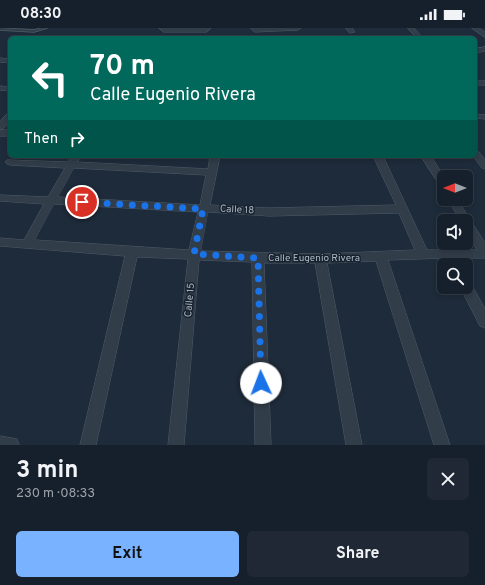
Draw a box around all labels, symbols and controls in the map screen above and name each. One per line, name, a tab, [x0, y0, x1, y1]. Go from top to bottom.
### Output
text: 08:30	[20, 5, 62, 24]
text: 70 m	[90, 49, 155, 85]
icon: left	[24, 52, 76, 104]
text: Calle Eugenio Rivera	[90, 84, 256, 107]
icon: right	[66, 128, 88, 150]
text: Then	[24, 130, 58, 149]
north arrow	[437, 170, 473, 206]
map controls	[437, 170, 473, 294]
pin	[65, 185, 99, 219]
icon: arrive	[71, 191, 93, 213]
street label: Calle 18	[219, 203, 255, 217]
button: sound	[437, 214, 473, 250]
street label: Calle Eugenio Rivera	[268, 252, 360, 265]
button: search	[437, 258, 473, 294]
street label: Calle 15	[182, 282, 198, 318]
position arrow	[240, 362, 282, 404]
text: 3 min	[16, 456, 78, 486]
button: close	[427, 458, 469, 500]
text: 230 m · 08:33	[16, 486, 95, 502]
button: Exit	[16, 531, 239, 577]
button: Share	[247, 531, 469, 577]

